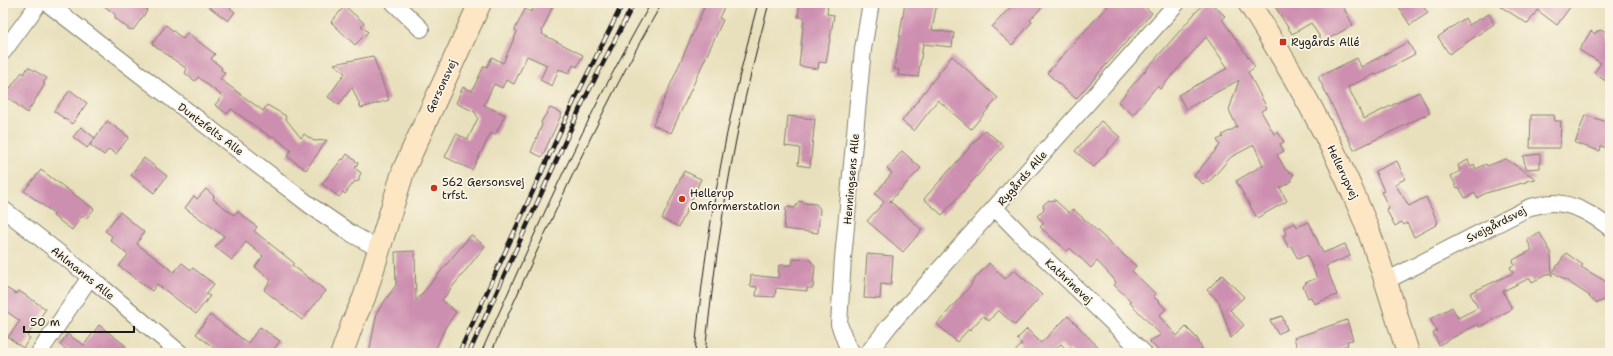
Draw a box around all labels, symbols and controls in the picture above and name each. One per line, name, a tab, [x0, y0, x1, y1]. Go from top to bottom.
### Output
place label: Rygårds Allé	[1291, 35, 1360, 50]
marker: Rygårds Allé	[1278, 37, 1288, 47]
street label: Gersonsvej	[422, 57, 460, 115]
street label: Duntzfelts Alle	[175, 100, 247, 159]
street label: Henningsens Alle	[840, 133, 863, 225]
street label: Hellerupvej	[1323, 143, 1362, 202]
street label: Rygårds Alle	[994, 148, 1051, 209]
place label: 562 Gersonsvej trfst.	[442, 175, 525, 203]
marker: 562 Gersonsvej trfst.	[429, 183, 439, 193]
place label: Hellerup Omformerstation	[690, 186, 780, 214]
marker: Hellerup Omformerstation	[677, 194, 687, 204]
street label: Svejgårdsvej	[1464, 203, 1529, 246]
street label: Ahlmanns Alle	[48, 243, 118, 304]
street label: Kathrinevej	[1042, 255, 1096, 307]
scale bar	[24, 308, 134, 334]
text: 50 m	[30, 314, 60, 330]

